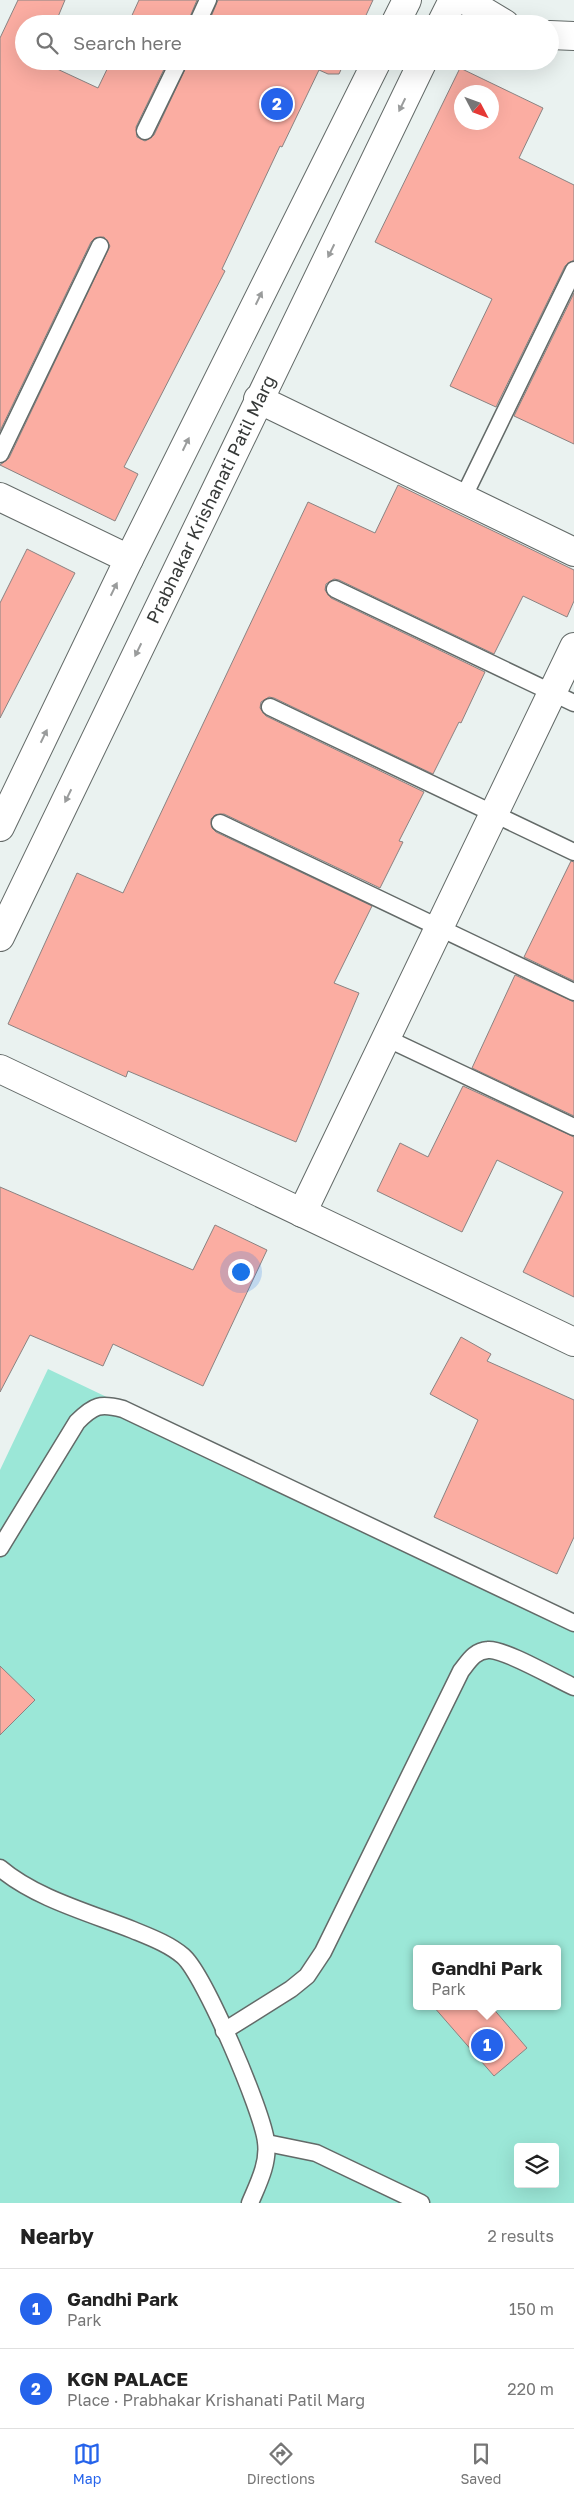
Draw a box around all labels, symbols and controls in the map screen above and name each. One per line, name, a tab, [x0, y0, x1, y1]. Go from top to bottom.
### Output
search box	[15, 15, 559, 70]
icon: search	[33, 29, 61, 57]
text: Search here	[73, 31, 182, 54]
pin: 2	[261, 85, 293, 123]
north arrow	[454, 85, 499, 130]
one-way arrow	[398, 98, 406, 112]
one-way arrow	[326, 244, 334, 258]
one-way arrow	[255, 291, 263, 305]
street label: Prabhakar Krishanati Patil Marg	[141, 371, 280, 627]
one-way arrow	[182, 436, 190, 451]
one-way arrow	[111, 582, 119, 596]
one-way arrow	[134, 642, 142, 657]
one-way arrow	[40, 729, 48, 743]
one-way arrow	[64, 789, 72, 803]
your location	[228, 1259, 254, 1285]
popup	[413, 1945, 561, 2010]
text: Gandhi Park	[431, 1956, 543, 1979]
text: Park	[431, 1979, 466, 1999]
pin: 1	[471, 2026, 503, 2064]
map controls	[514, 2143, 559, 2188]
button: layers	[514, 2143, 559, 2188]
text: Nearby	[20, 2223, 94, 2249]
text: 2 results	[488, 2226, 554, 2246]
text: Gandhi Park	[67, 2287, 179, 2310]
text: 1	[32, 2299, 40, 2319]
text: 150 m	[509, 2299, 554, 2319]
text: Park	[67, 2310, 102, 2330]
text: KGN PALACE	[67, 2367, 188, 2390]
text: 2	[31, 2379, 41, 2399]
text: 220 m	[507, 2379, 554, 2399]
text: Place · Prabhakar Krishanati Patil Marg	[67, 2390, 365, 2410]
tab: Map	[73, 2440, 101, 2487]
tab: Directions	[247, 2440, 315, 2487]
tab: Saved	[460, 2440, 501, 2487]

